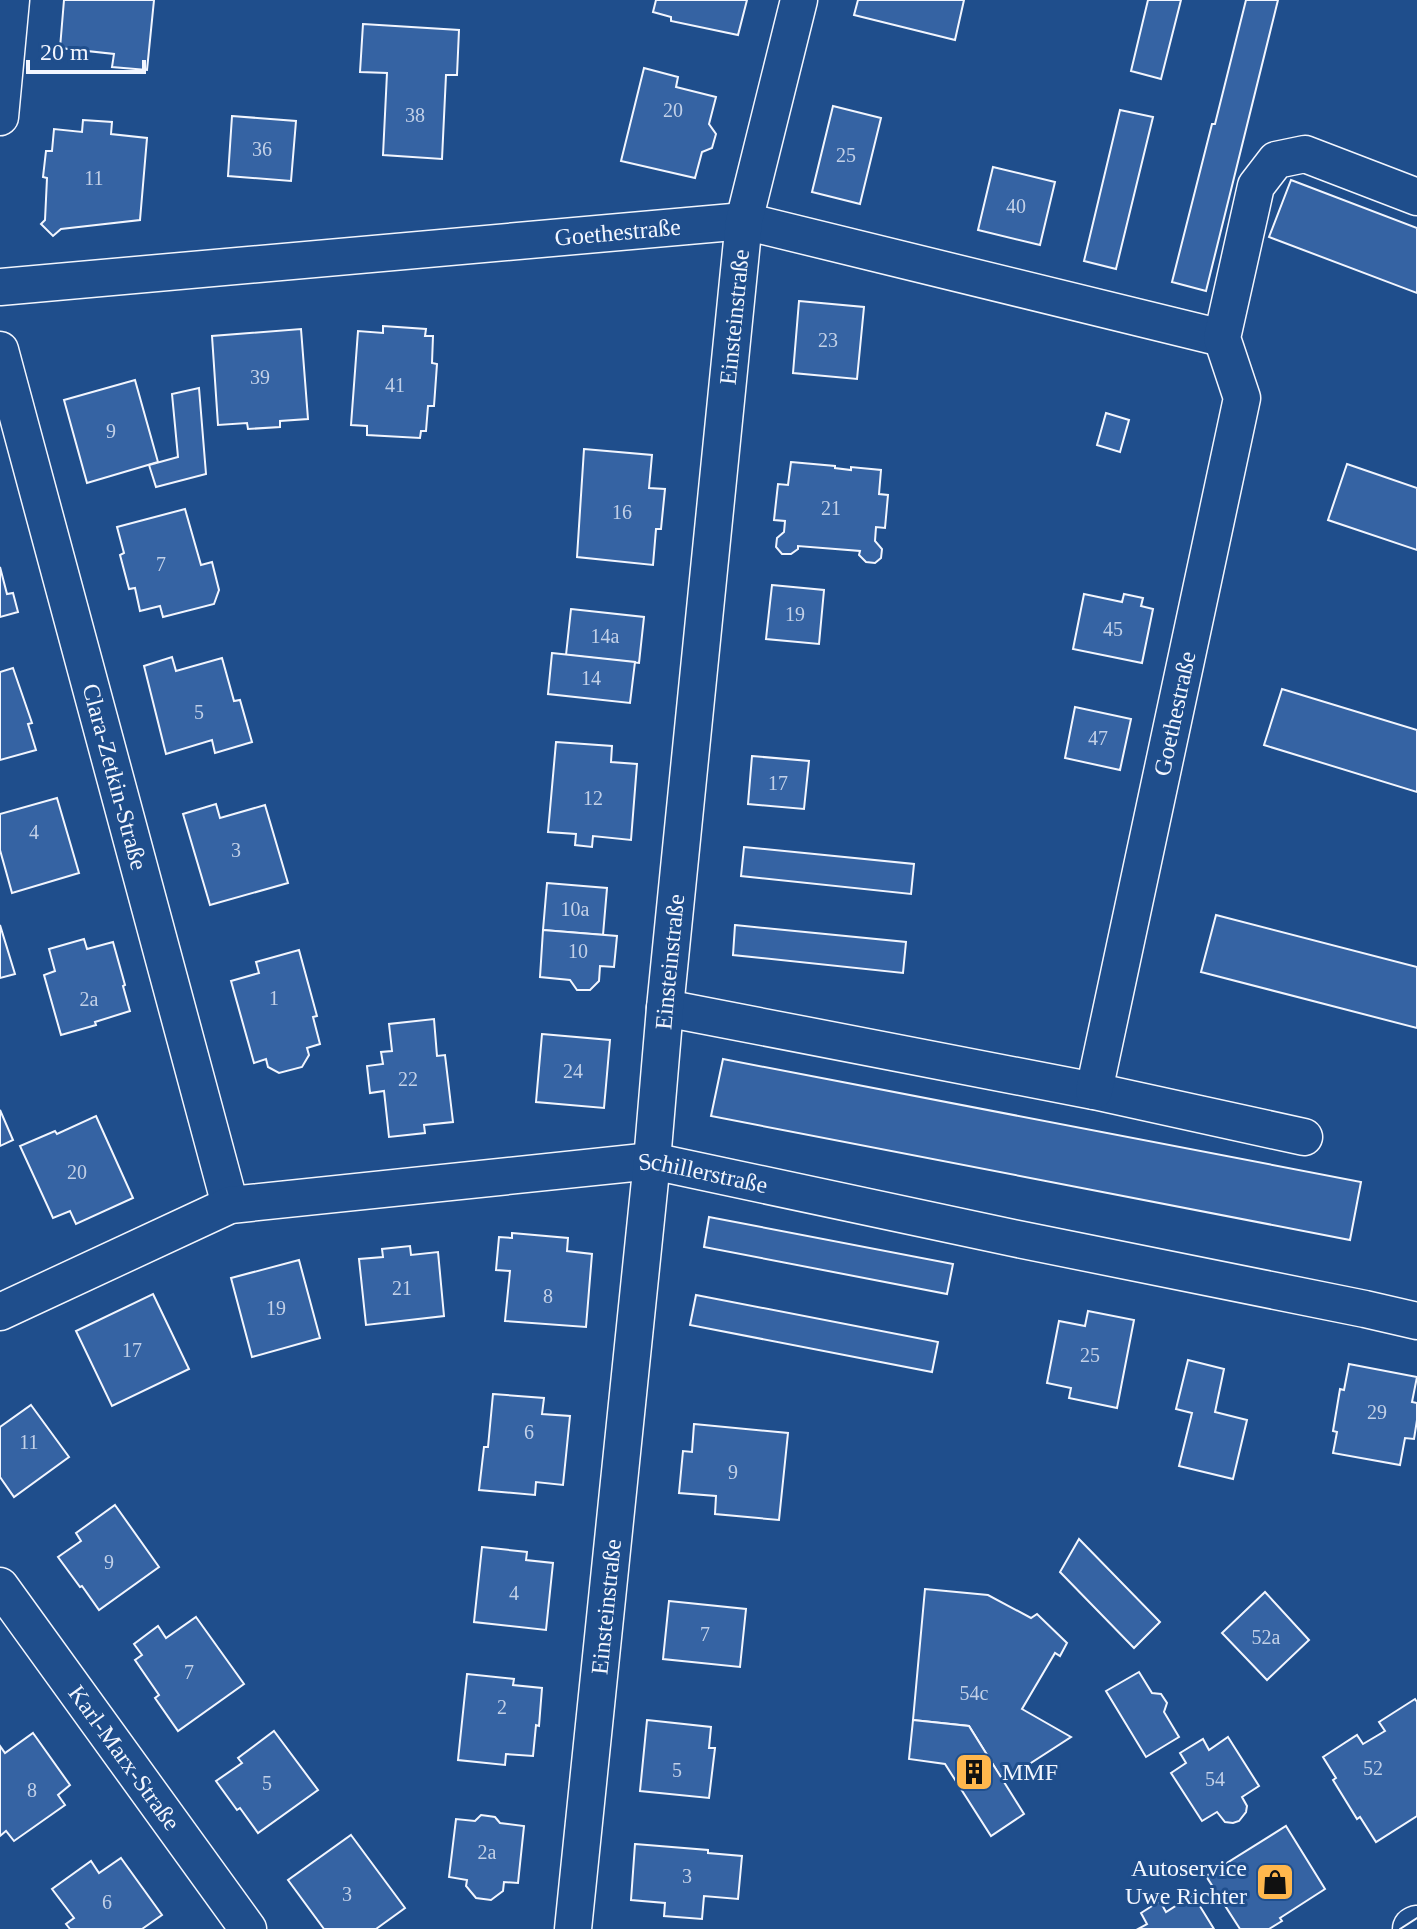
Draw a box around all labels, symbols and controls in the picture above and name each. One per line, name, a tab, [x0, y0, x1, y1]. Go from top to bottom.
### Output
scale bar	[28, 24, 144, 74]
text: 20 m	[40, 39, 89, 65]
house number: 20	[663, 99, 683, 121]
house number: 38	[405, 104, 425, 126]
house number: 36	[252, 138, 272, 160]
house number: 25	[836, 144, 856, 166]
house number: 11	[84, 167, 104, 189]
house number: 40	[1006, 195, 1026, 217]
street label: Goethestraße	[553, 214, 682, 251]
street label: Einsteinstraße	[715, 248, 754, 386]
house number: 23	[818, 329, 838, 351]
house number: 39	[250, 366, 270, 388]
house number: 41	[385, 374, 405, 396]
house number: 9	[106, 420, 116, 442]
house number: 21	[821, 497, 841, 519]
house number: 16	[612, 501, 632, 523]
house number: 7	[156, 553, 166, 575]
house number: 19	[785, 603, 805, 625]
house number: 45	[1103, 618, 1123, 640]
house number: 14a	[591, 625, 620, 647]
street label: Goethestraße	[1149, 649, 1201, 778]
house number: 14	[581, 667, 601, 689]
street label: Clara-Zetkin-Straße	[77, 681, 152, 873]
house number: 5	[194, 701, 204, 723]
house number: 47	[1088, 727, 1108, 749]
house number: 17	[768, 772, 788, 794]
house number: 12	[583, 787, 603, 809]
house number: 4	[29, 821, 39, 843]
house number: 3	[231, 839, 241, 861]
street label: Einsteinstraße	[650, 893, 689, 1031]
house number: 10a	[561, 898, 590, 920]
house number: 10	[568, 940, 588, 962]
house number: 1	[269, 987, 279, 1009]
house number: 2a	[80, 988, 99, 1010]
house number: 24	[563, 1060, 583, 1082]
house number: 22	[398, 1068, 418, 1090]
street label: Schillerstraße	[637, 1148, 770, 1198]
house number: 20	[67, 1161, 87, 1183]
house number: 21	[392, 1277, 412, 1299]
house number: 8	[543, 1285, 553, 1307]
house number: 19	[266, 1297, 286, 1319]
house number: 17	[122, 1339, 142, 1361]
house number: 25	[1080, 1344, 1100, 1366]
house number: 29	[1367, 1401, 1387, 1423]
house number: 6	[524, 1421, 534, 1443]
house number: 11	[19, 1431, 39, 1453]
house number: 9	[728, 1461, 738, 1483]
street label: Einsteinstraße	[586, 1538, 626, 1676]
house number: 9	[104, 1551, 114, 1573]
house number: 4	[509, 1582, 519, 1604]
house number: 7	[700, 1623, 710, 1645]
house number: 52a	[1252, 1626, 1281, 1648]
house number: 7	[184, 1661, 194, 1683]
street label: Karl-Marx-Straße	[63, 1680, 185, 1835]
house number: 54c	[960, 1682, 989, 1704]
house number: 2	[497, 1696, 507, 1718]
building icon: MMF	[953, 1751, 995, 1793]
house number: 52	[1363, 1757, 1383, 1779]
house number: 5	[672, 1759, 682, 1781]
place label: MMF	[1002, 1759, 1058, 1785]
house number: 54	[1205, 1768, 1225, 1790]
house number: 5	[262, 1772, 272, 1794]
house number: 8	[27, 1779, 37, 1801]
house number: 2a	[478, 1841, 497, 1863]
place label: Autoservice Uwe Richter	[1125, 1855, 1247, 1909]
shop icon: Autoservice Uwe Richter	[1254, 1861, 1296, 1903]
house number: 3	[682, 1865, 692, 1887]
house number: 3	[342, 1883, 352, 1905]
house number: 6	[102, 1891, 112, 1913]

